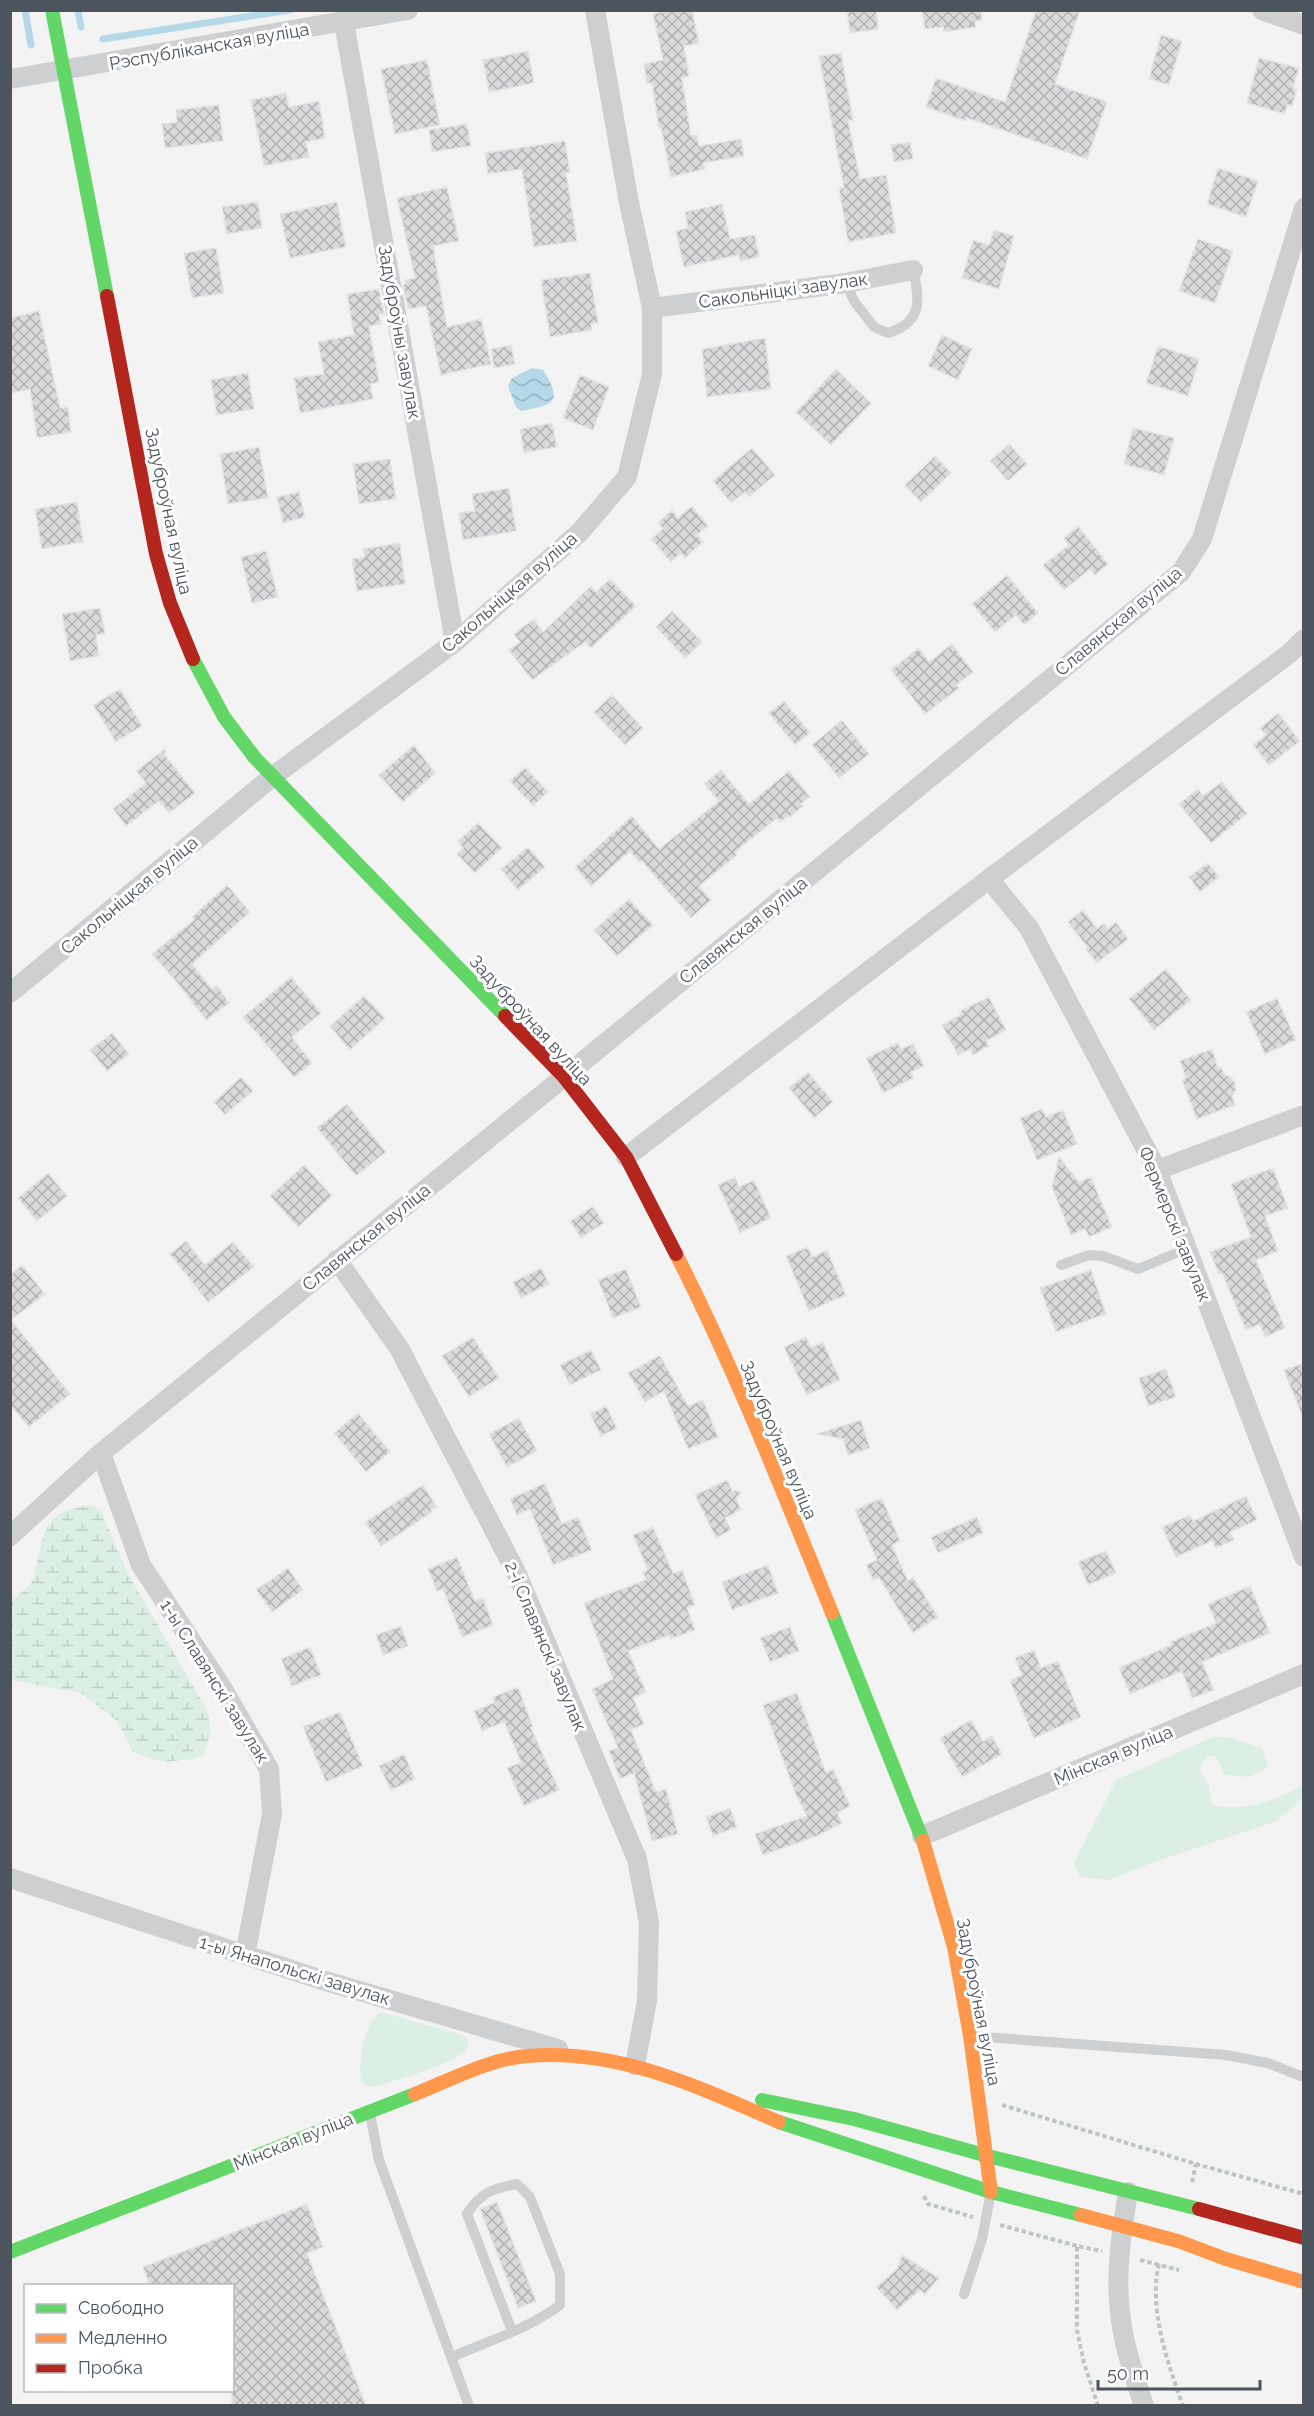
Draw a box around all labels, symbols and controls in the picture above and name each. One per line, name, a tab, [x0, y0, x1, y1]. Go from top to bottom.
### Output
street label: Рэспубліканская вуліца	[107, 18, 311, 74]
street label: Задуброўны завулак	[374, 243, 426, 421]
street label: Сакольніцкі завулак	[697, 268, 869, 312]
street label: Задуброўная вуліца	[141, 426, 197, 596]
street label: Сакольніцкая вуліца	[437, 528, 581, 656]
street label: Славянская вуліца	[1051, 562, 1185, 680]
street label: Сакольніцкая вуліца	[56, 832, 202, 958]
street label: Славянская вуліца	[675, 872, 811, 988]
street label: Задуброўная вуліца	[465, 951, 597, 1089]
street label: Фермерскі завулак	[1134, 1143, 1216, 1305]
street label: Славянская вуліца	[298, 1179, 434, 1295]
street label: Задуброўная вуліца	[736, 1358, 822, 1522]
street label: 2-і Славянскі завулак	[501, 1558, 591, 1734]
street label: 1-ы Славянскі завулак	[156, 1596, 274, 1766]
street label: Мінская вуліца	[1050, 1721, 1176, 1789]
street label: Задуброўная вуліца	[952, 1917, 1006, 2087]
street label: 1-ы Янапольскі завулак	[197, 1931, 393, 2009]
street label: Мінская вуліца	[230, 2107, 356, 2175]
legend	[24, 2284, 234, 2392]
text: Свободно	[78, 2297, 164, 2318]
text: Медленно	[78, 2327, 167, 2348]
scale bar	[1098, 2353, 1260, 2391]
text: Пробка	[78, 2357, 143, 2378]
text: 50 m	[1107, 2363, 1149, 2384]

